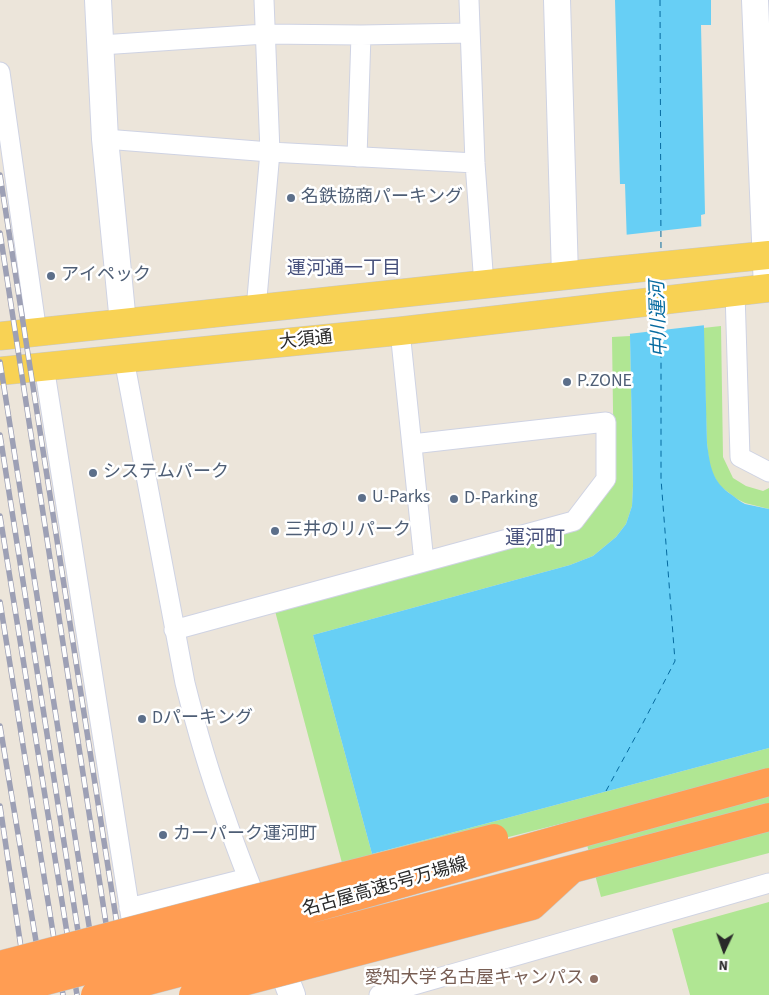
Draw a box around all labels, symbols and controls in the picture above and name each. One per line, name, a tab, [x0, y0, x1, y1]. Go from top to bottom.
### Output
place label: 名鉄協商パーキング	[301, 187, 463, 209]
marker: 名鉄協商パーキング	[285, 192, 297, 204]
district label: 運河通一丁目	[287, 259, 401, 281]
place label: アイペック	[61, 265, 151, 287]
marker: アイペック	[45, 270, 57, 282]
water label: 中川運河	[647, 281, 673, 357]
street label: 大須通	[278, 327, 334, 355]
place label: P.ZONE	[577, 371, 632, 393]
marker: P.ZONE	[561, 376, 573, 388]
place label: システムパーク	[103, 462, 229, 484]
marker: システムパーク	[87, 467, 99, 479]
place label: U-Parks	[372, 487, 430, 509]
place label: D-Parking	[464, 488, 538, 510]
marker: U-Parks	[356, 492, 368, 504]
marker: D-Parking	[448, 493, 460, 505]
place label: 三井のリパーク	[285, 520, 411, 542]
marker: 三井のリパーク	[269, 525, 281, 537]
district label: 運河町	[505, 528, 565, 552]
place label: Dパーキング	[152, 708, 253, 730]
marker: Dパーキング	[136, 713, 148, 725]
place label: カーパーク運河町	[173, 824, 317, 846]
marker: カーパーク運河町	[157, 829, 169, 841]
street label: 名古屋高速5号万場線	[300, 854, 470, 922]
north arrow	[699, 925, 749, 975]
text: N	[718, 955, 728, 975]
place label: 愛知大学 名古屋キャンパス	[364, 968, 584, 990]
marker: 愛知大学 名古屋キャンパス	[588, 973, 600, 985]

